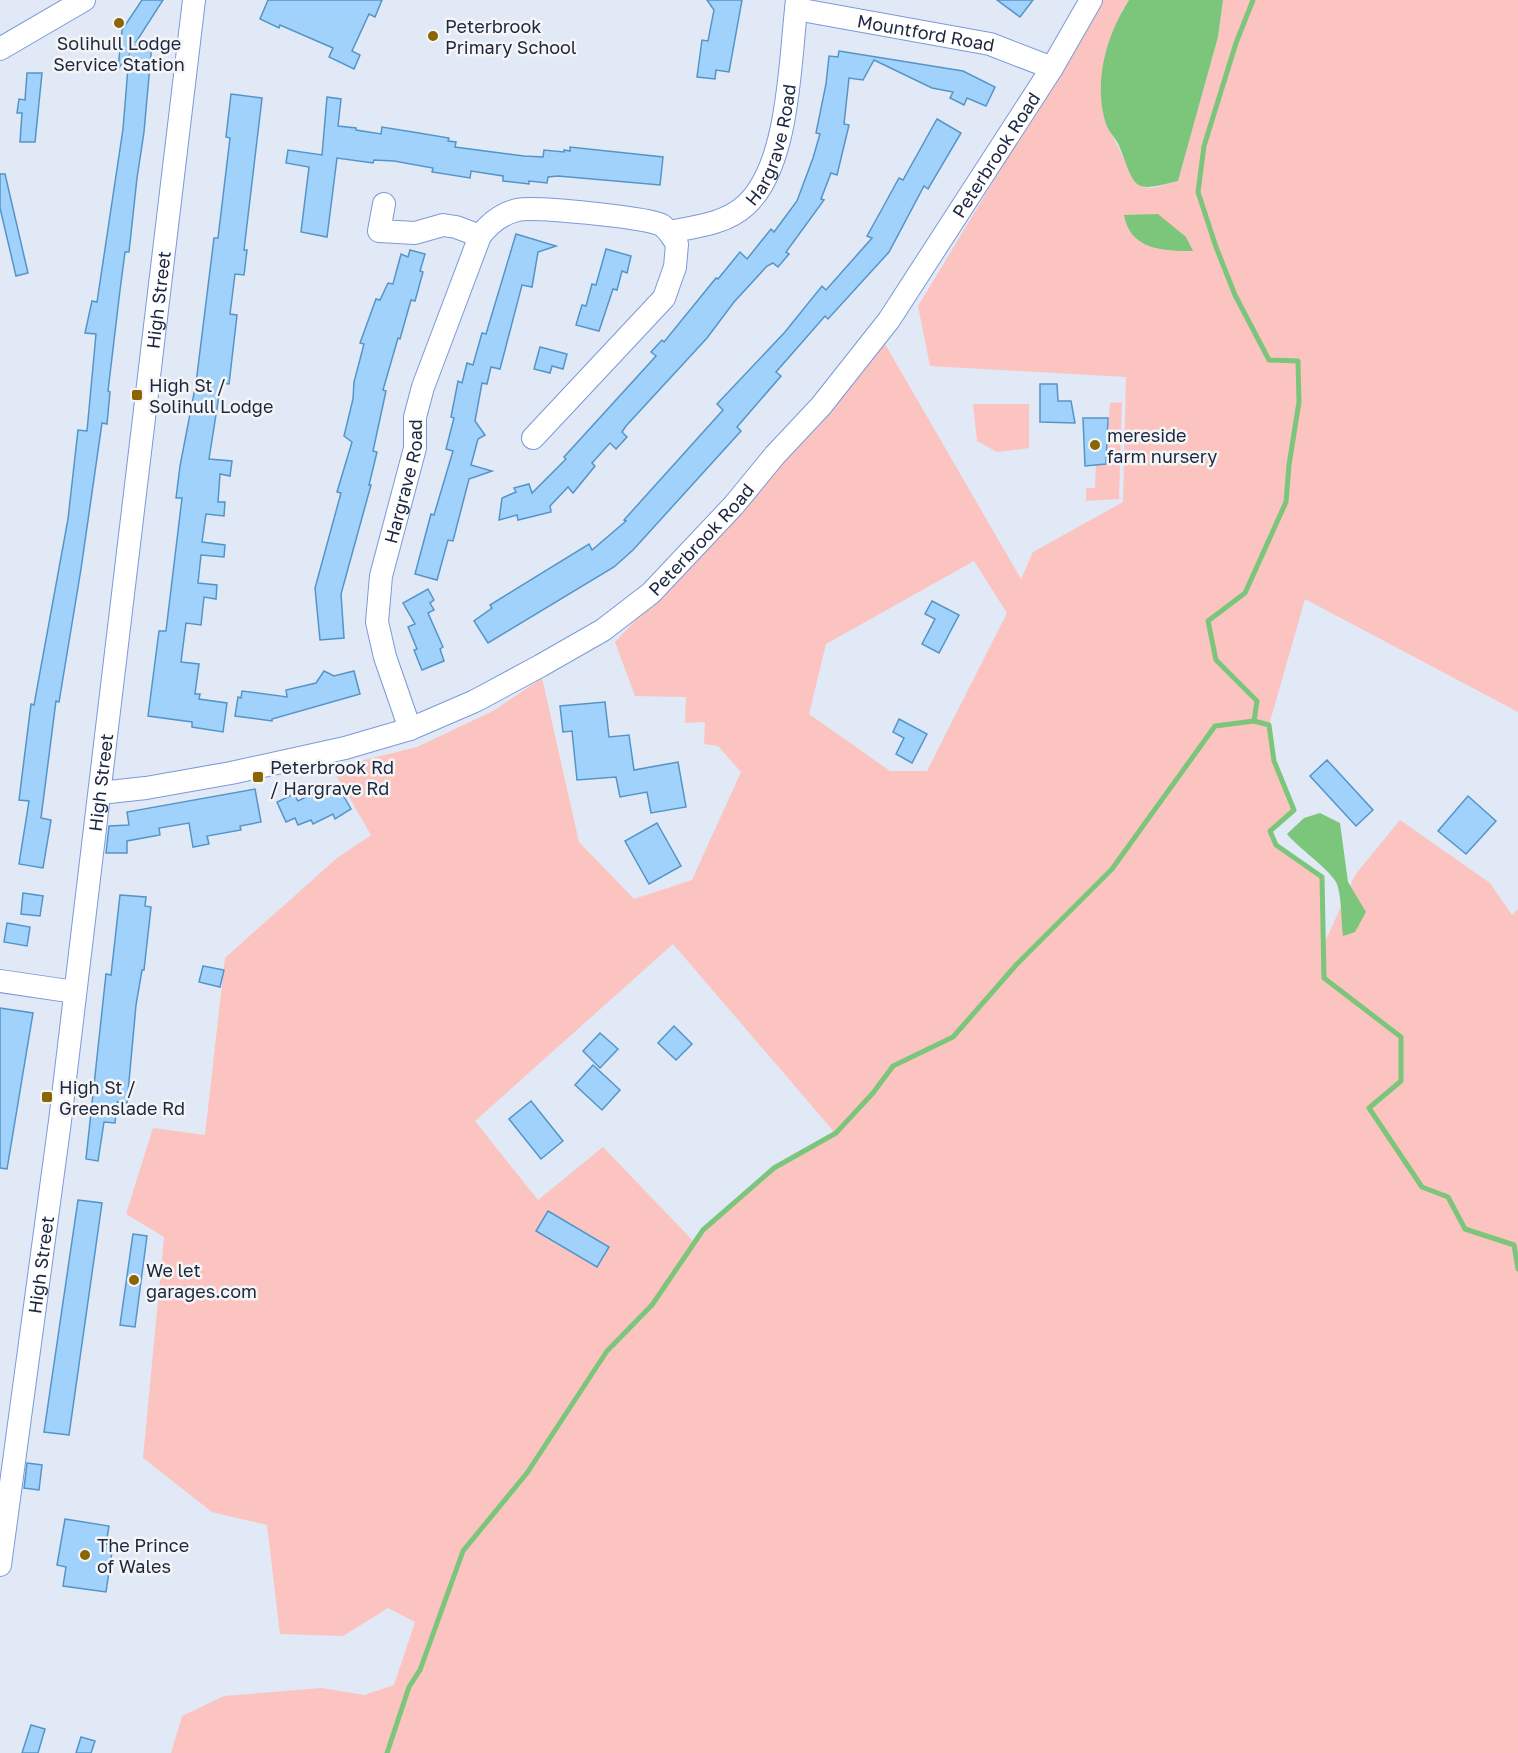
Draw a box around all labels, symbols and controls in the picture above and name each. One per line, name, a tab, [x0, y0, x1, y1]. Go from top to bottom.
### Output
street label: Mountford Road	[856, 9, 996, 56]
place label: Peterbrook Primary School	[445, 15, 577, 58]
marker: Solihull Lodge Service Station	[112, 16, 126, 30]
marker: Peterbrook Primary School	[426, 29, 440, 43]
place label: Solihull Lodge Service Station	[53, 32, 185, 75]
street label: Hargrave Road	[740, 83, 800, 210]
street label: Peterbrook Road	[947, 88, 1044, 222]
street label: High Street	[141, 250, 175, 350]
place label: High St / Solihull Lodge	[149, 374, 273, 417]
marker: High St / Solihull Lodge	[130, 388, 144, 402]
street label: Hargrave Road	[379, 419, 426, 546]
place label: mereside farm nursery	[1107, 424, 1217, 467]
marker: mereside farm nursery	[1088, 438, 1102, 452]
street label: Peterbrook Road	[643, 479, 758, 600]
street label: High Street	[84, 732, 117, 833]
place label: Peterbrook Rd / Hargrave Rd	[270, 756, 394, 799]
marker: Peterbrook Rd / Hargrave Rd	[251, 770, 265, 784]
place label: High St / Greenslade Rd	[59, 1076, 185, 1119]
marker: High St / Greenslade Rd	[40, 1090, 54, 1104]
street label: High Street	[23, 1214, 58, 1315]
place label: We let garages.com	[146, 1259, 257, 1302]
marker: We let garages.com	[127, 1273, 141, 1287]
place label: The Prince of Wales	[97, 1534, 189, 1577]
marker: The Prince of Wales	[78, 1548, 92, 1562]

